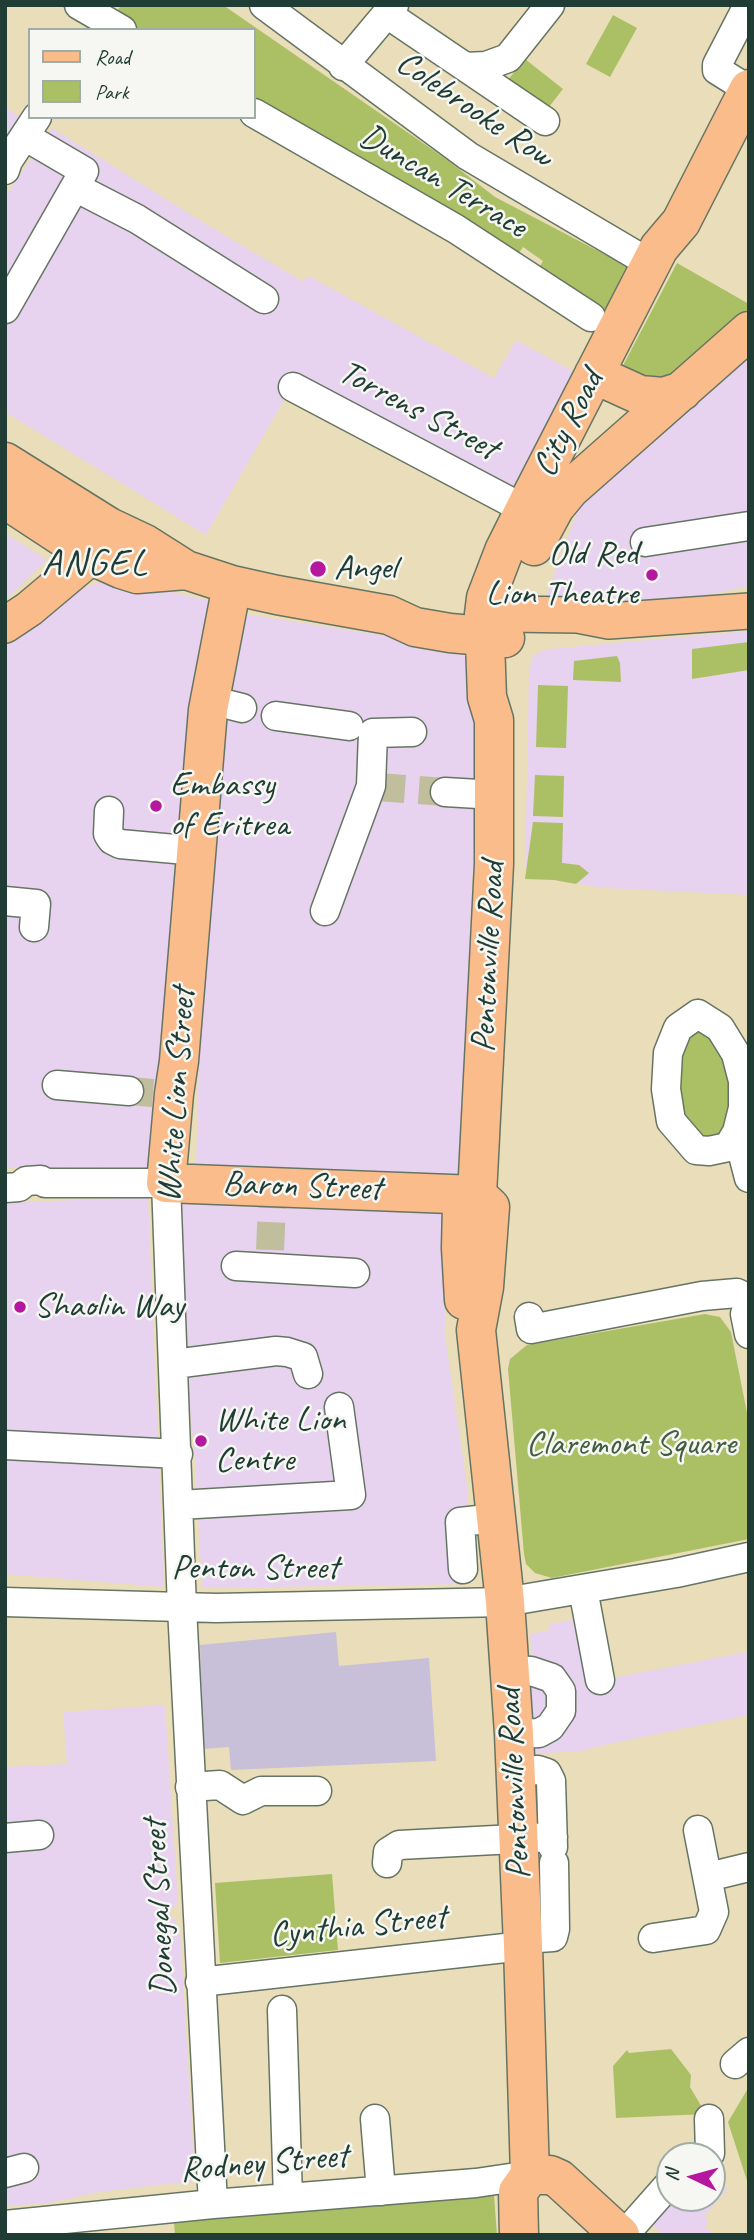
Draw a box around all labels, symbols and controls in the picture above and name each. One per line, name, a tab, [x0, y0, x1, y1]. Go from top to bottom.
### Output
legend	[28, 28, 256, 119]
street label: Colebrooke Row	[388, 42, 560, 178]
text: Road	[95, 44, 130, 70]
text: Park	[95, 79, 128, 105]
street label: Duncan Terrace	[352, 116, 534, 248]
street label: Torrens Street	[331, 352, 505, 470]
street label: City Road	[524, 364, 614, 484]
place label: Old Red Lion Theatre	[486, 534, 638, 616]
district label: ANGEL	[42, 541, 148, 587]
place label: Angel	[334, 548, 397, 590]
marker: Angel	[308, 559, 328, 579]
marker: Old Red Lion Theatre	[644, 567, 660, 583]
place label: Embassy of Eritrea	[170, 765, 289, 847]
marker: Embassy of Eritrea	[148, 798, 164, 814]
street label: Pentonville Road	[463, 861, 515, 1053]
street label: White Lion Street	[149, 986, 205, 1204]
street label: Baron Street	[222, 1163, 382, 1211]
place label: Shaolin Way	[34, 1286, 184, 1328]
marker: Shaolin Way	[12, 1299, 28, 1315]
place label: White Lion Centre	[215, 1400, 345, 1482]
park label: Claremont Square	[526, 1424, 736, 1466]
marker: White Lion Centre	[193, 1433, 209, 1449]
street label: Penton Street	[171, 1548, 339, 1590]
street label: Pentonville Road	[489, 1688, 541, 1880]
street label: Donegal Street	[134, 1818, 186, 1998]
street label: Cynthia Street	[268, 1897, 448, 1957]
street label: Rodney Street	[178, 2136, 350, 2192]
north arrow	[656, 2142, 726, 2212]
text: N	[660, 2168, 685, 2182]

